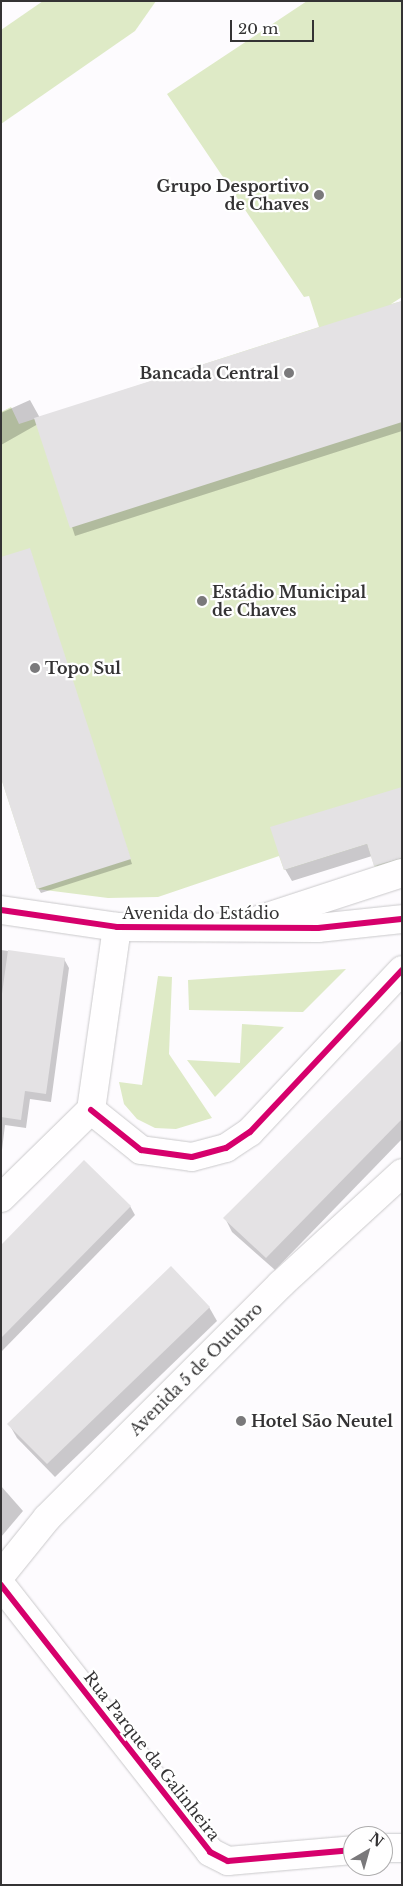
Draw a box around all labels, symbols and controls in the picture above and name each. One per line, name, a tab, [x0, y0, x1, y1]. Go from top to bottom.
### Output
scale bar	[233, 10, 317, 42]
text: 20 m	[238, 19, 278, 38]
place label: Grupo Desportivo de Chaves	[157, 176, 309, 214]
marker: Grupo Desportivo de Chaves	[313, 189, 325, 201]
place label: Bancada Central	[140, 363, 279, 383]
marker: Bancada Central	[283, 367, 295, 379]
place label: Estádio Municipal de Chaves	[212, 582, 366, 620]
marker: Estádio Municipal de Chaves	[196, 595, 208, 607]
place label: Topo Sul	[45, 658, 121, 678]
marker: Topo Sul	[29, 662, 41, 674]
street label: Avenida do Estádio	[122, 903, 280, 923]
street label: Avenida 5 de Outubro	[126, 1299, 266, 1439]
place label: Hotel São Neutel	[251, 1411, 393, 1431]
marker: Hotel São Neutel	[235, 1415, 247, 1427]
street label: Rua Parque da Galinheira	[80, 1667, 224, 1845]
north arrow	[343, 1826, 393, 1876]
text: N	[366, 1829, 387, 1851]

